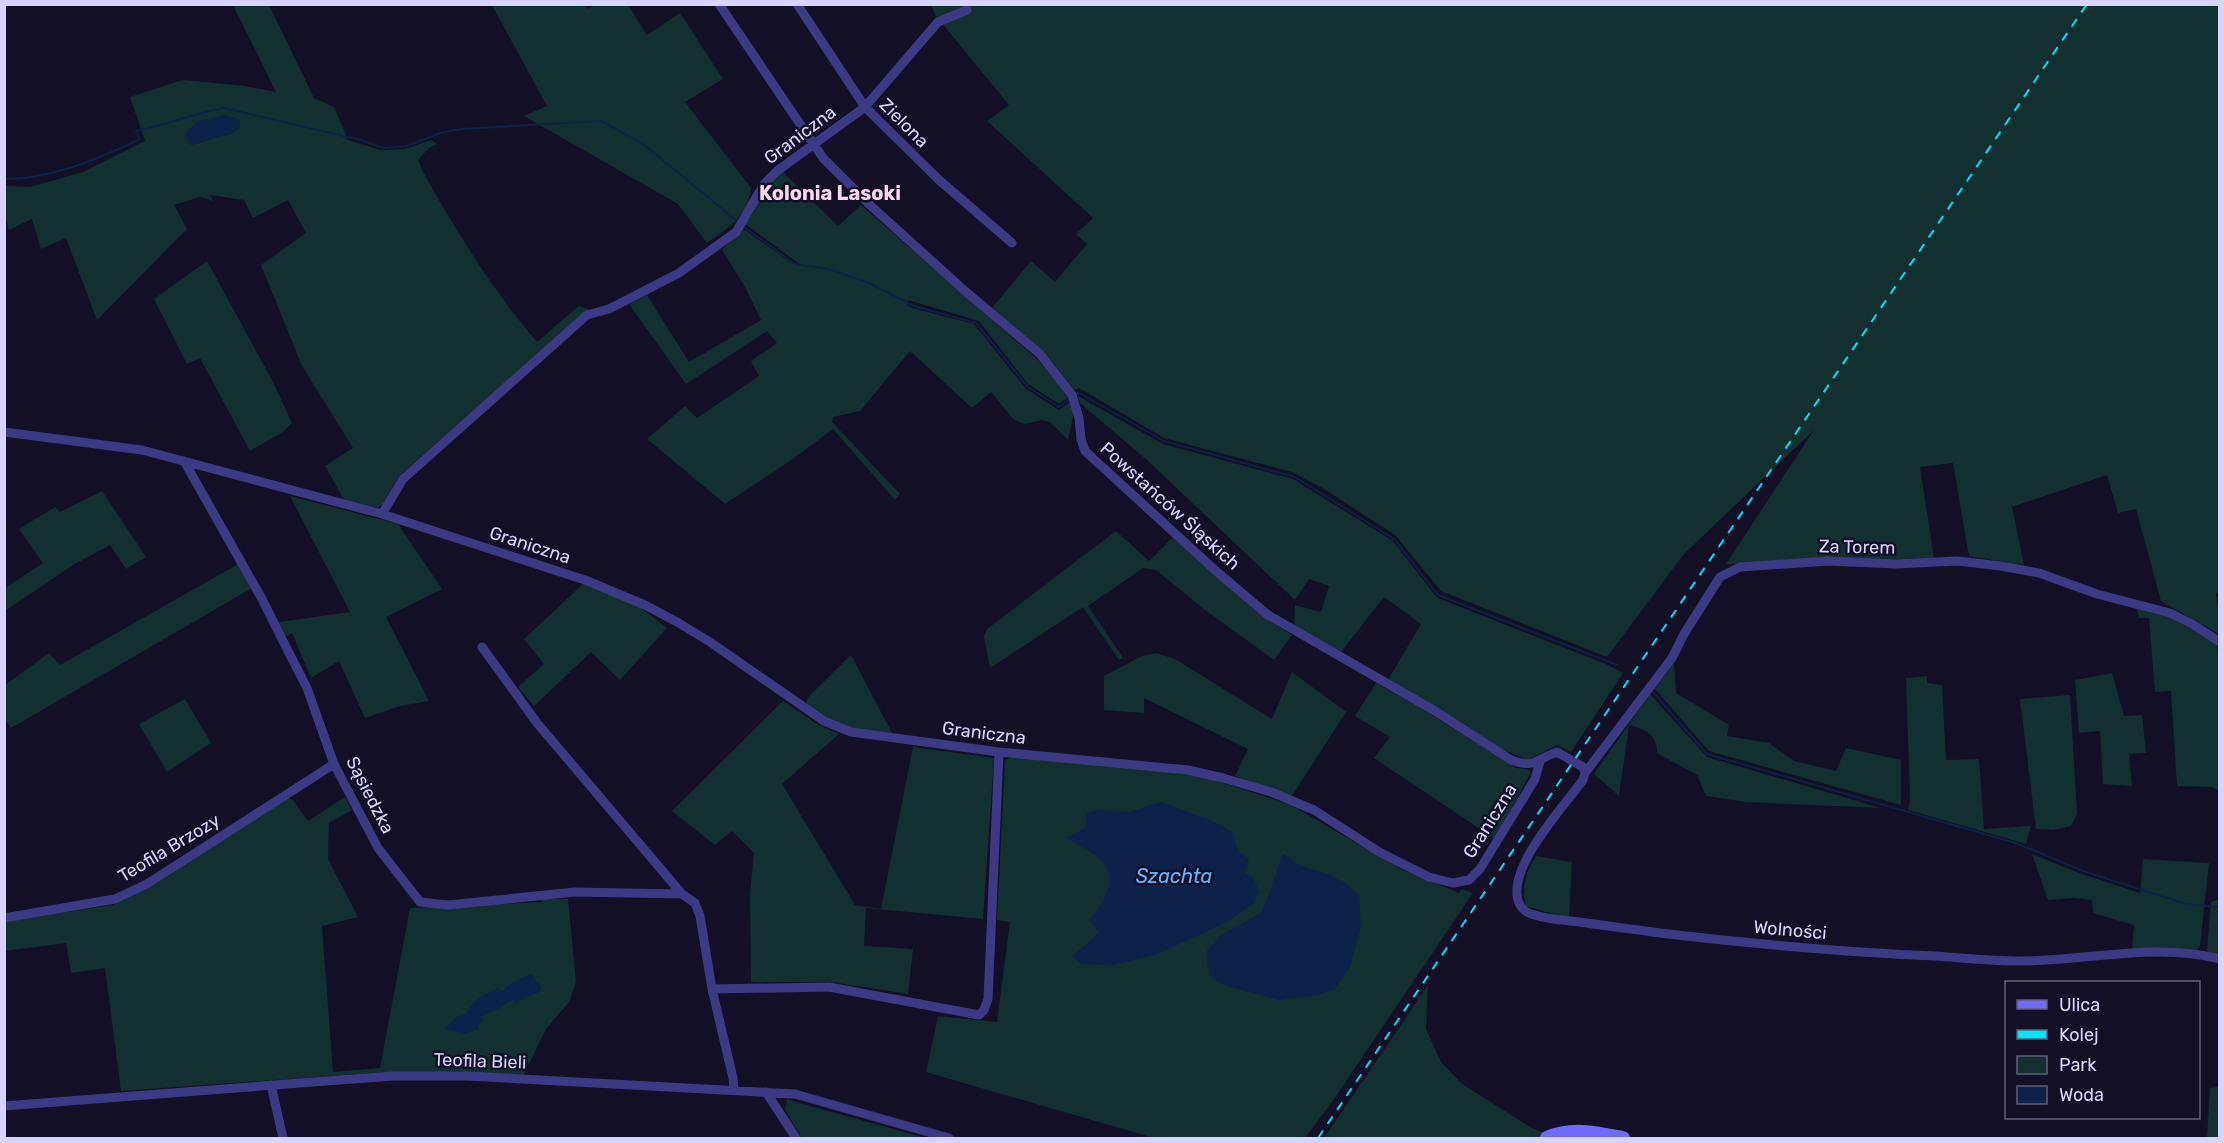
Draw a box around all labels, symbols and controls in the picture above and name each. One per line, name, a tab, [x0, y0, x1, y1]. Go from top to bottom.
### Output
street label: Zielona	[875, 94, 933, 152]
street label: Graniczna	[760, 101, 840, 169]
district label: Kolonia Lasoki	[759, 181, 901, 205]
street label: Powstańców Śląskich	[1096, 437, 1244, 575]
street label: Graniczna	[487, 522, 573, 568]
street label: Za Torem	[1819, 535, 1895, 559]
street label: Graniczna	[941, 717, 1027, 749]
street label: Sąsiedzka	[341, 753, 399, 837]
street label: Graniczna	[1458, 780, 1522, 862]
street label: Teofila Brzozy	[114, 809, 224, 887]
water label: Szachta	[1136, 864, 1213, 888]
street label: Wolności	[1752, 916, 1828, 944]
legend	[2005, 981, 2200, 1119]
text: Ulica	[2059, 994, 2100, 1016]
text: Kolej	[2059, 1024, 2099, 1046]
street label: Teofila Bieli	[433, 1048, 527, 1074]
text: Park	[2059, 1054, 2097, 1076]
text: Woda	[2059, 1084, 2104, 1106]

